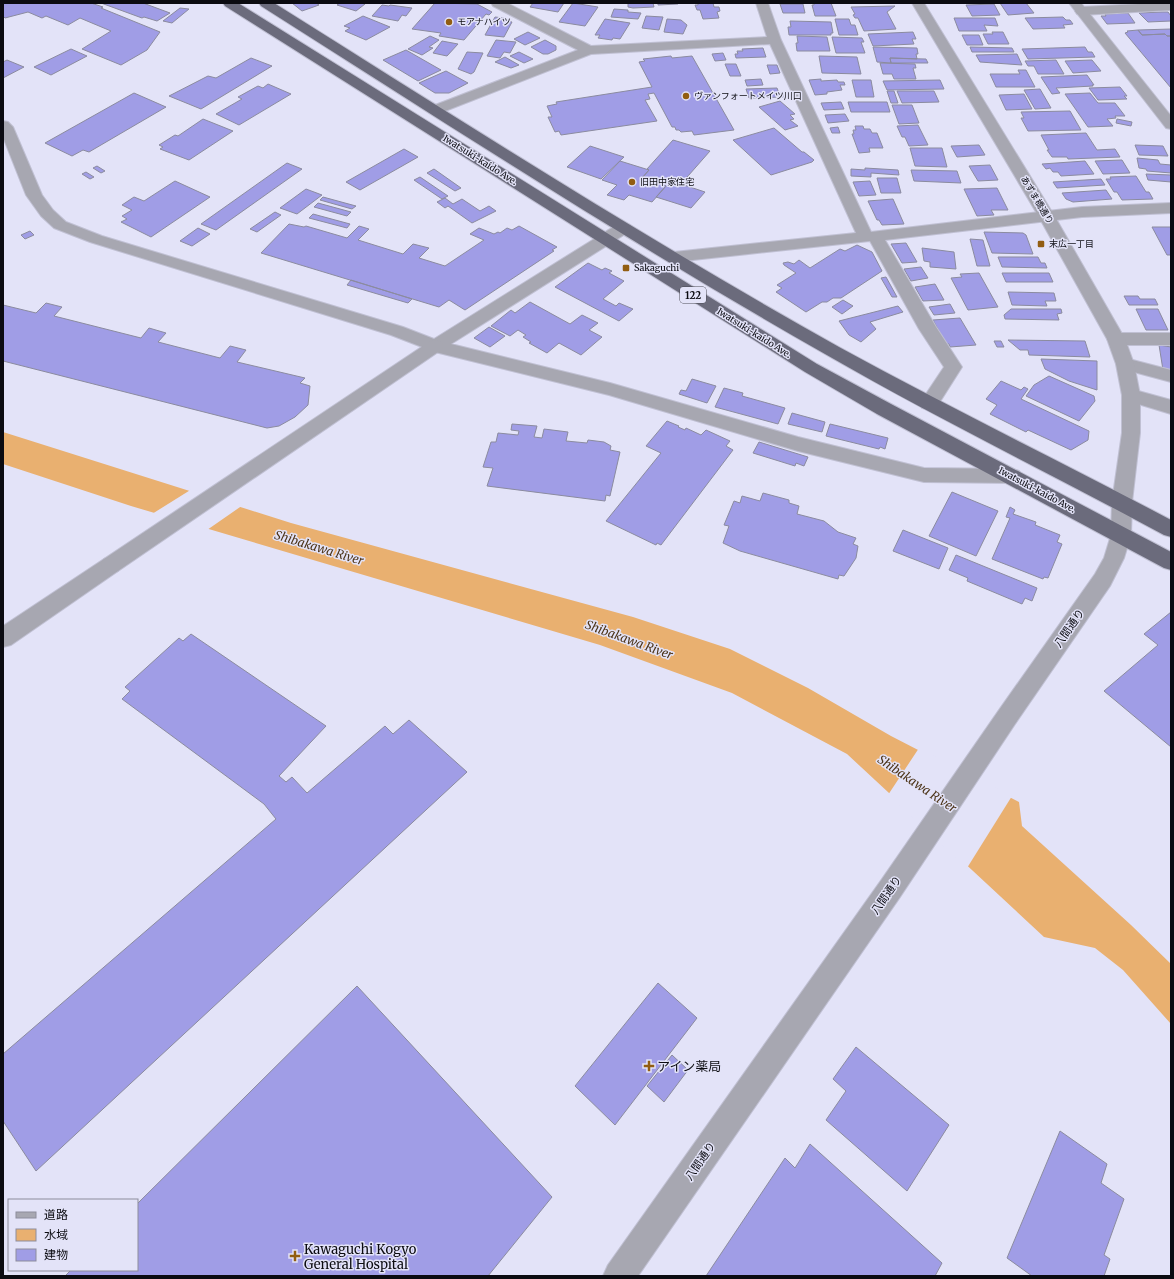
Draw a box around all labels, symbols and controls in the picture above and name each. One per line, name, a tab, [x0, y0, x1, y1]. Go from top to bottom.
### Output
place label: モアナハイツ	[457, 16, 511, 27]
marker: モアナハイツ	[444, 17, 454, 27]
place label: ヴァンフォートメイツ川口	[694, 90, 802, 101]
marker: ヴァンフォートメイツ川口	[681, 91, 691, 101]
street label: Iwatsuki-kaido Ave.	[441, 132, 519, 187]
street label: あずま橋通り	[1019, 174, 1056, 226]
place label: 旧田中家住宅	[640, 176, 694, 187]
marker: 旧田中家住宅	[627, 177, 637, 187]
place label: 末広一丁目	[1049, 238, 1094, 249]
marker: 末広一丁目	[1036, 239, 1046, 249]
place label: Sakaguchi	[634, 262, 679, 273]
marker: Sakaguchi	[621, 263, 631, 273]
road number: 122	[680, 287, 706, 303]
street label: Iwatsuki-kaido Ave.	[715, 305, 793, 360]
street label: Iwatsuki-kaido Ave.	[997, 465, 1078, 514]
water label: Shibakawa River	[273, 527, 366, 568]
street label: 八間通り	[1051, 606, 1087, 650]
water label: Shibakawa River	[583, 617, 676, 663]
water label: Shibakawa River	[875, 752, 961, 816]
street label: 八間通り	[868, 873, 904, 917]
place label: アイン薬局	[657, 1058, 721, 1075]
marker: アイン薬局	[644, 1061, 654, 1071]
street label: 八間通り	[682, 1139, 718, 1183]
legend	[8, 1199, 138, 1271]
text: 道路	[44, 1207, 68, 1222]
text: 水域	[44, 1227, 68, 1242]
place label: Kawaguchi Kogyo General Hospital	[304, 1241, 417, 1273]
text: 建物	[44, 1247, 68, 1262]
marker: Kawaguchi Kogyo General Hospital	[289, 1250, 301, 1262]

